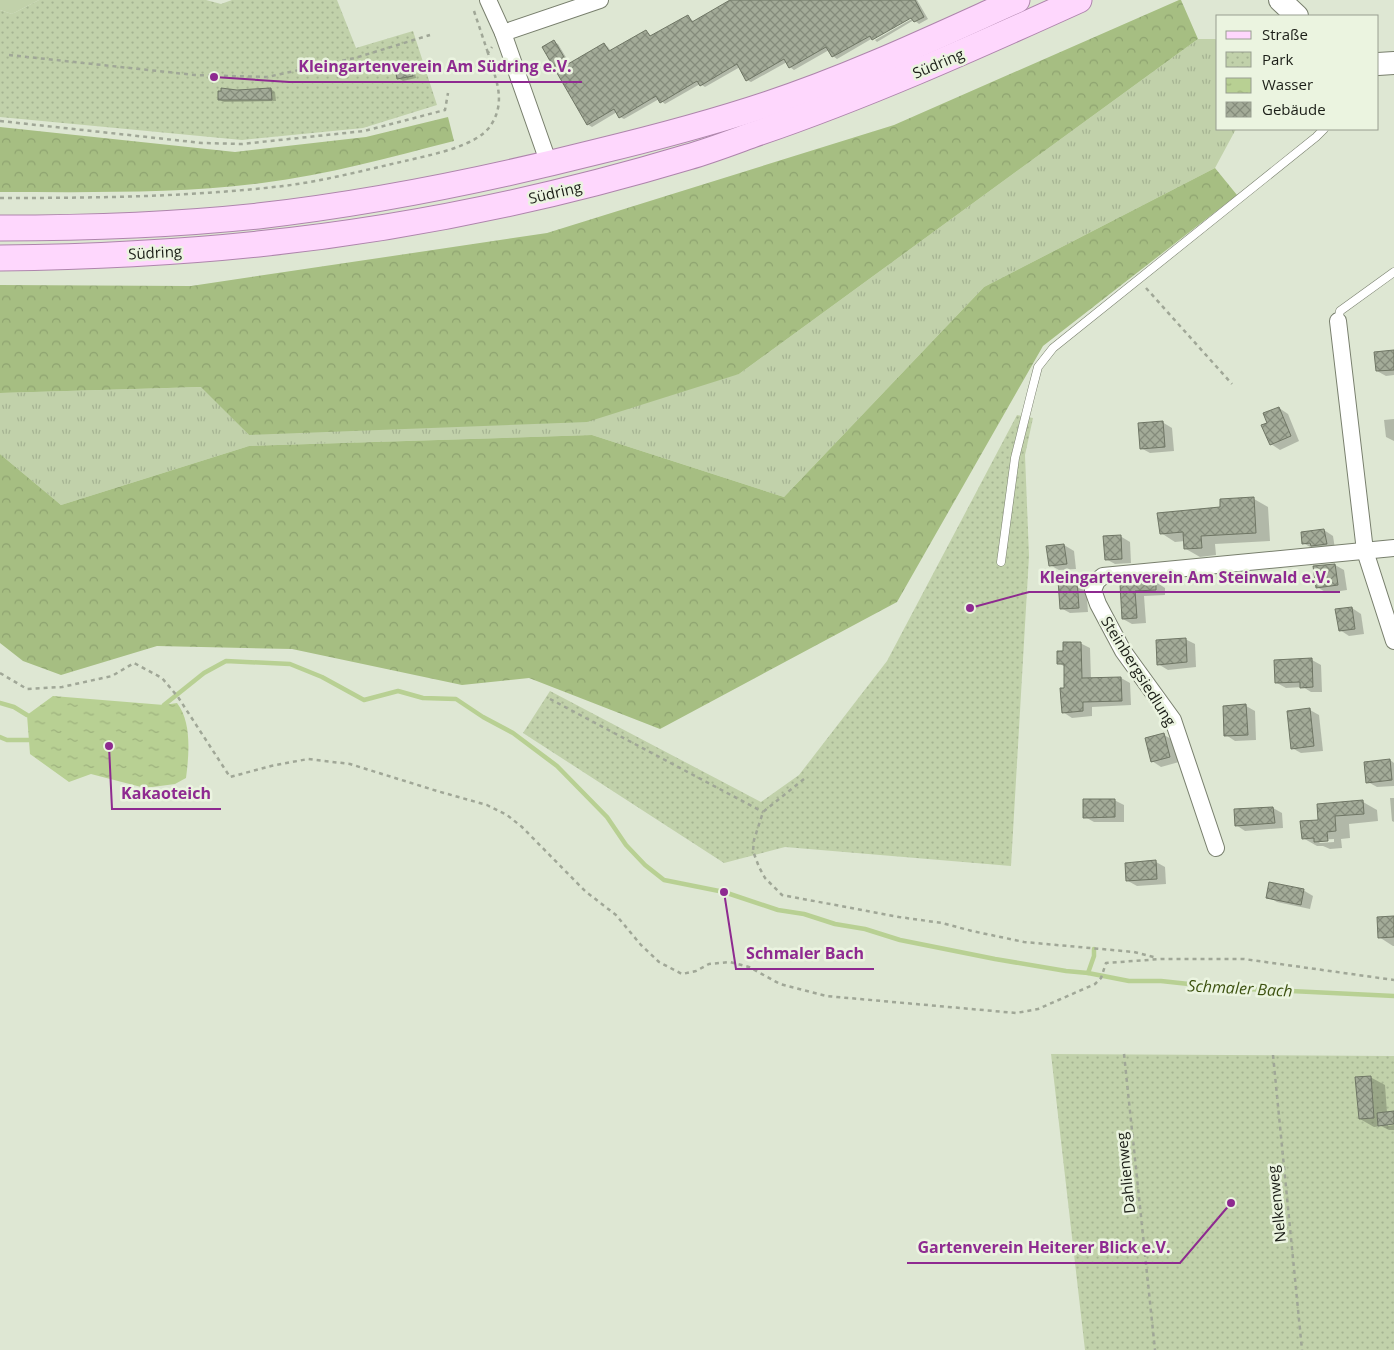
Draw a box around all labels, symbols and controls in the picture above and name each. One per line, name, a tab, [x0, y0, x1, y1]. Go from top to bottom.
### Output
legend	[1216, 15, 1379, 130]
text: Straße	[1262, 24, 1308, 44]
street label: Südring	[909, 43, 967, 83]
text: Park	[1262, 49, 1293, 69]
callout: Kleingartenverein Am Südring e.V.	[289, 51, 582, 82]
text: Kleingartenverein Am Südring e.V.	[298, 55, 572, 77]
text: Wasser	[1262, 74, 1313, 94]
text: Gebäude	[1262, 99, 1326, 119]
street label: Südring	[527, 176, 583, 208]
street label: Südring	[128, 241, 182, 263]
callout: Kleingartenverein Am Steinwald e.V.	[1029, 561, 1340, 592]
text: Kleingartenverein Am Steinwald e.V.	[1039, 566, 1331, 588]
street label: Steinbergsiedlung	[1097, 612, 1181, 730]
callout: Kakaoteich	[112, 778, 221, 809]
text: Kakaoteich	[121, 782, 211, 804]
callout: Schmaler Bach	[736, 938, 874, 969]
text: Schmaler Bach	[746, 942, 864, 964]
water label: Schmaler Bach	[1187, 974, 1293, 1002]
street label: Dahlienweg	[1111, 1131, 1139, 1215]
street label: Nelkenweg	[1262, 1165, 1290, 1243]
callout: Gartenverein Heiterer Blick e.V.	[907, 1232, 1180, 1263]
text: Gartenverein Heiterer Blick e.V.	[917, 1236, 1171, 1258]

